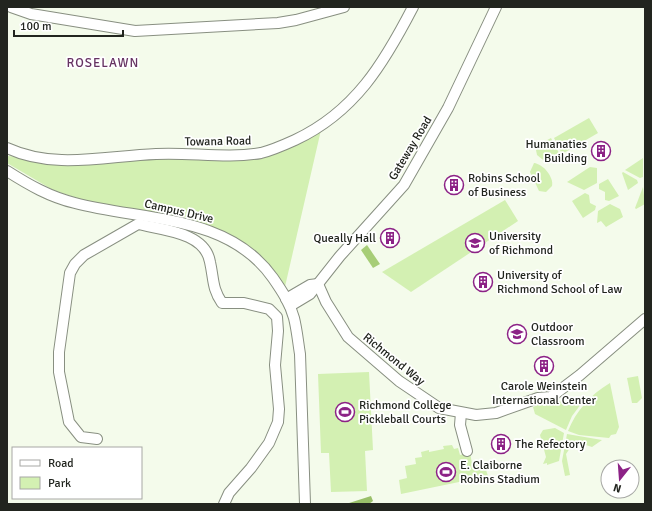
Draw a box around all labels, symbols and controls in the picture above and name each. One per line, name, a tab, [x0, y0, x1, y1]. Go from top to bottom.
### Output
scale bar	[14, 12, 123, 38]
text: 100 m	[20, 19, 52, 34]
district label: ROSELAWN	[67, 55, 139, 71]
street label: Gateway Road	[385, 114, 435, 183]
street label: Towana Road	[185, 133, 251, 150]
place label: Humanaties Building	[525, 137, 587, 166]
building icon: Humanaties Building	[590, 140, 612, 162]
place label: Robins School of Business	[468, 171, 541, 200]
building icon: Robins School of Business	[443, 174, 465, 196]
street label: Campus Drive	[143, 196, 215, 227]
building icon: Queally Hall	[379, 227, 401, 249]
place label: University of Richmond	[489, 229, 553, 258]
place label: Queally Hall	[313, 231, 376, 246]
school or university icon: University of Richmond	[464, 232, 486, 254]
place label: University of Richmond School of Law	[497, 268, 622, 297]
building icon: University of Richmond School of Law	[472, 271, 494, 293]
place label: Outdoor Classroom	[531, 320, 585, 349]
school or university icon: Outdoor Classroom	[506, 323, 528, 345]
street label: Richmond Way	[360, 330, 428, 389]
building icon: Carole Weinstein International Center	[533, 355, 555, 377]
place label: Carole Weinstein International Center	[492, 379, 597, 408]
place label: Richmond College Pickleball Courts	[359, 398, 452, 427]
sports icon: Richmond College Pickleball Courts	[334, 401, 356, 423]
building icon: The Refectory	[490, 433, 512, 455]
place label: The Refectory	[515, 437, 586, 452]
legend	[12, 447, 142, 499]
text: Road	[48, 456, 74, 471]
place label: E. Claiborne Robins Stadium	[460, 458, 540, 487]
north arrow	[600, 459, 640, 499]
sports icon: E. Claiborne Robins Stadium	[435, 461, 457, 483]
text: Park	[48, 476, 71, 491]
text: N	[612, 481, 623, 495]

